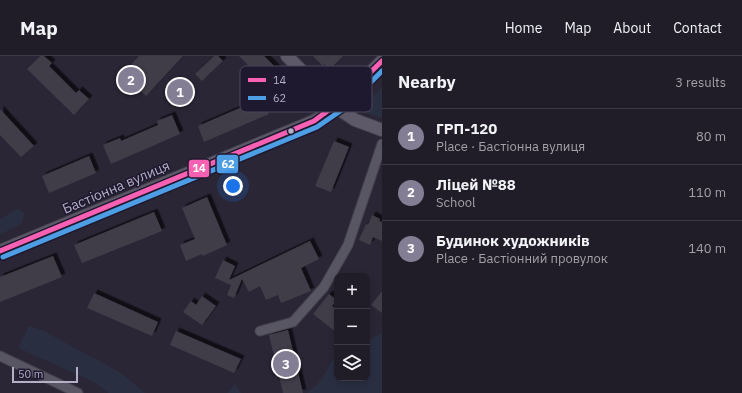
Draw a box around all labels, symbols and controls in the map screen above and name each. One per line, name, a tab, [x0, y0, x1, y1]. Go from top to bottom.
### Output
text: Map	[20, 16, 58, 40]
text: Home	[505, 19, 542, 37]
text: Map	[564, 19, 591, 37]
text: About	[613, 19, 651, 37]
text: Contact	[673, 19, 722, 37]
pin: 2	[118, 65, 144, 95]
legend	[240, 66, 372, 112]
text: Nearby	[398, 71, 456, 93]
text: 14	[273, 73, 287, 87]
text: 3 results	[675, 74, 726, 91]
pin: 1	[167, 77, 193, 107]
text: 62	[273, 91, 286, 105]
text: ГРП-120	[436, 119, 497, 138]
unlabelled marker	[286, 126, 296, 136]
text: 1	[407, 128, 415, 145]
text: 80 m	[696, 128, 726, 145]
text: Place · Бастіонна вулиця	[436, 138, 585, 155]
line badge: 62	[216, 154, 239, 174]
street label: Бастіонна вулиця	[59, 156, 173, 218]
text: 62	[221, 157, 235, 171]
line badge: 14	[188, 159, 210, 178]
text: 14	[192, 161, 206, 175]
text: Ліцей №88	[436, 175, 516, 194]
your location	[223, 176, 243, 196]
text: 2	[407, 184, 415, 201]
text: 110 m	[688, 184, 726, 201]
text: School	[436, 194, 476, 211]
text: Будинок художників	[436, 231, 590, 250]
text: 3	[407, 240, 415, 257]
text: 140 m	[688, 240, 726, 257]
text: Place · Бастіонний провулок	[436, 250, 608, 267]
map controls	[334, 273, 370, 381]
button: +	[334, 273, 370, 309]
button: −	[334, 309, 370, 345]
button: layers	[334, 345, 370, 381]
pin: 3	[273, 349, 299, 379]
scale bar	[12, 365, 78, 384]
text: 50 m	[18, 367, 43, 381]

